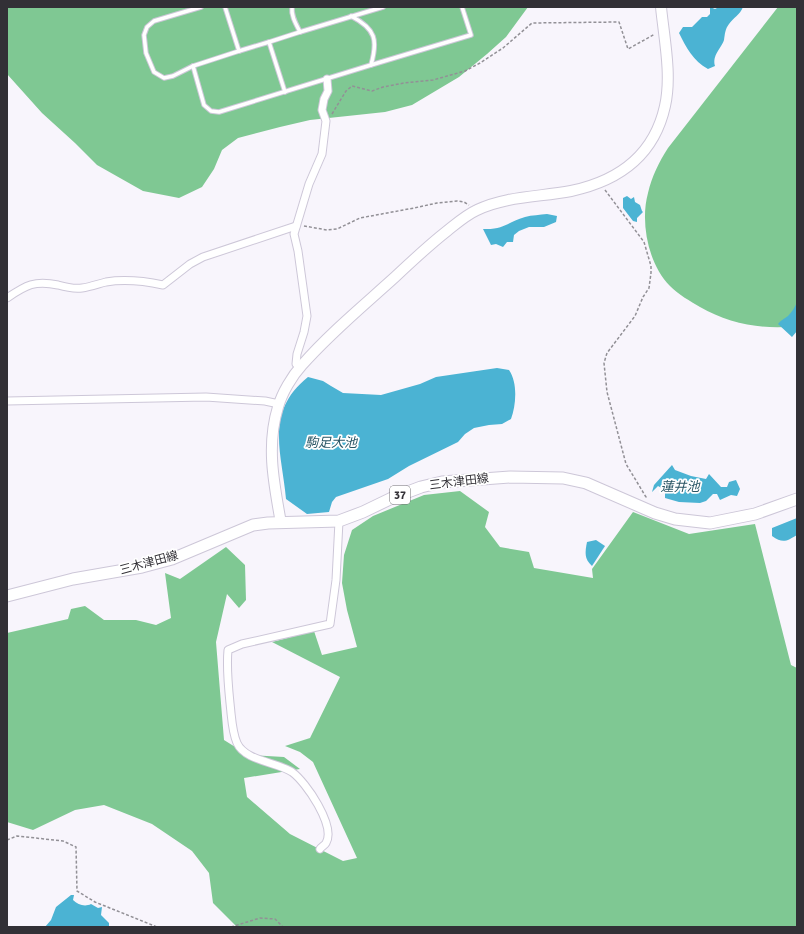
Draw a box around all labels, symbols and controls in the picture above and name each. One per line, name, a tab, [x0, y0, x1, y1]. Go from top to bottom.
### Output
water label: 駒足大池	[305, 435, 359, 451]
street label: 三木津田線	[428, 471, 490, 493]
water label: 蓮井池	[660, 479, 701, 495]
road number: 37	[390, 486, 410, 504]
street label: 三木津田線	[118, 548, 180, 578]

